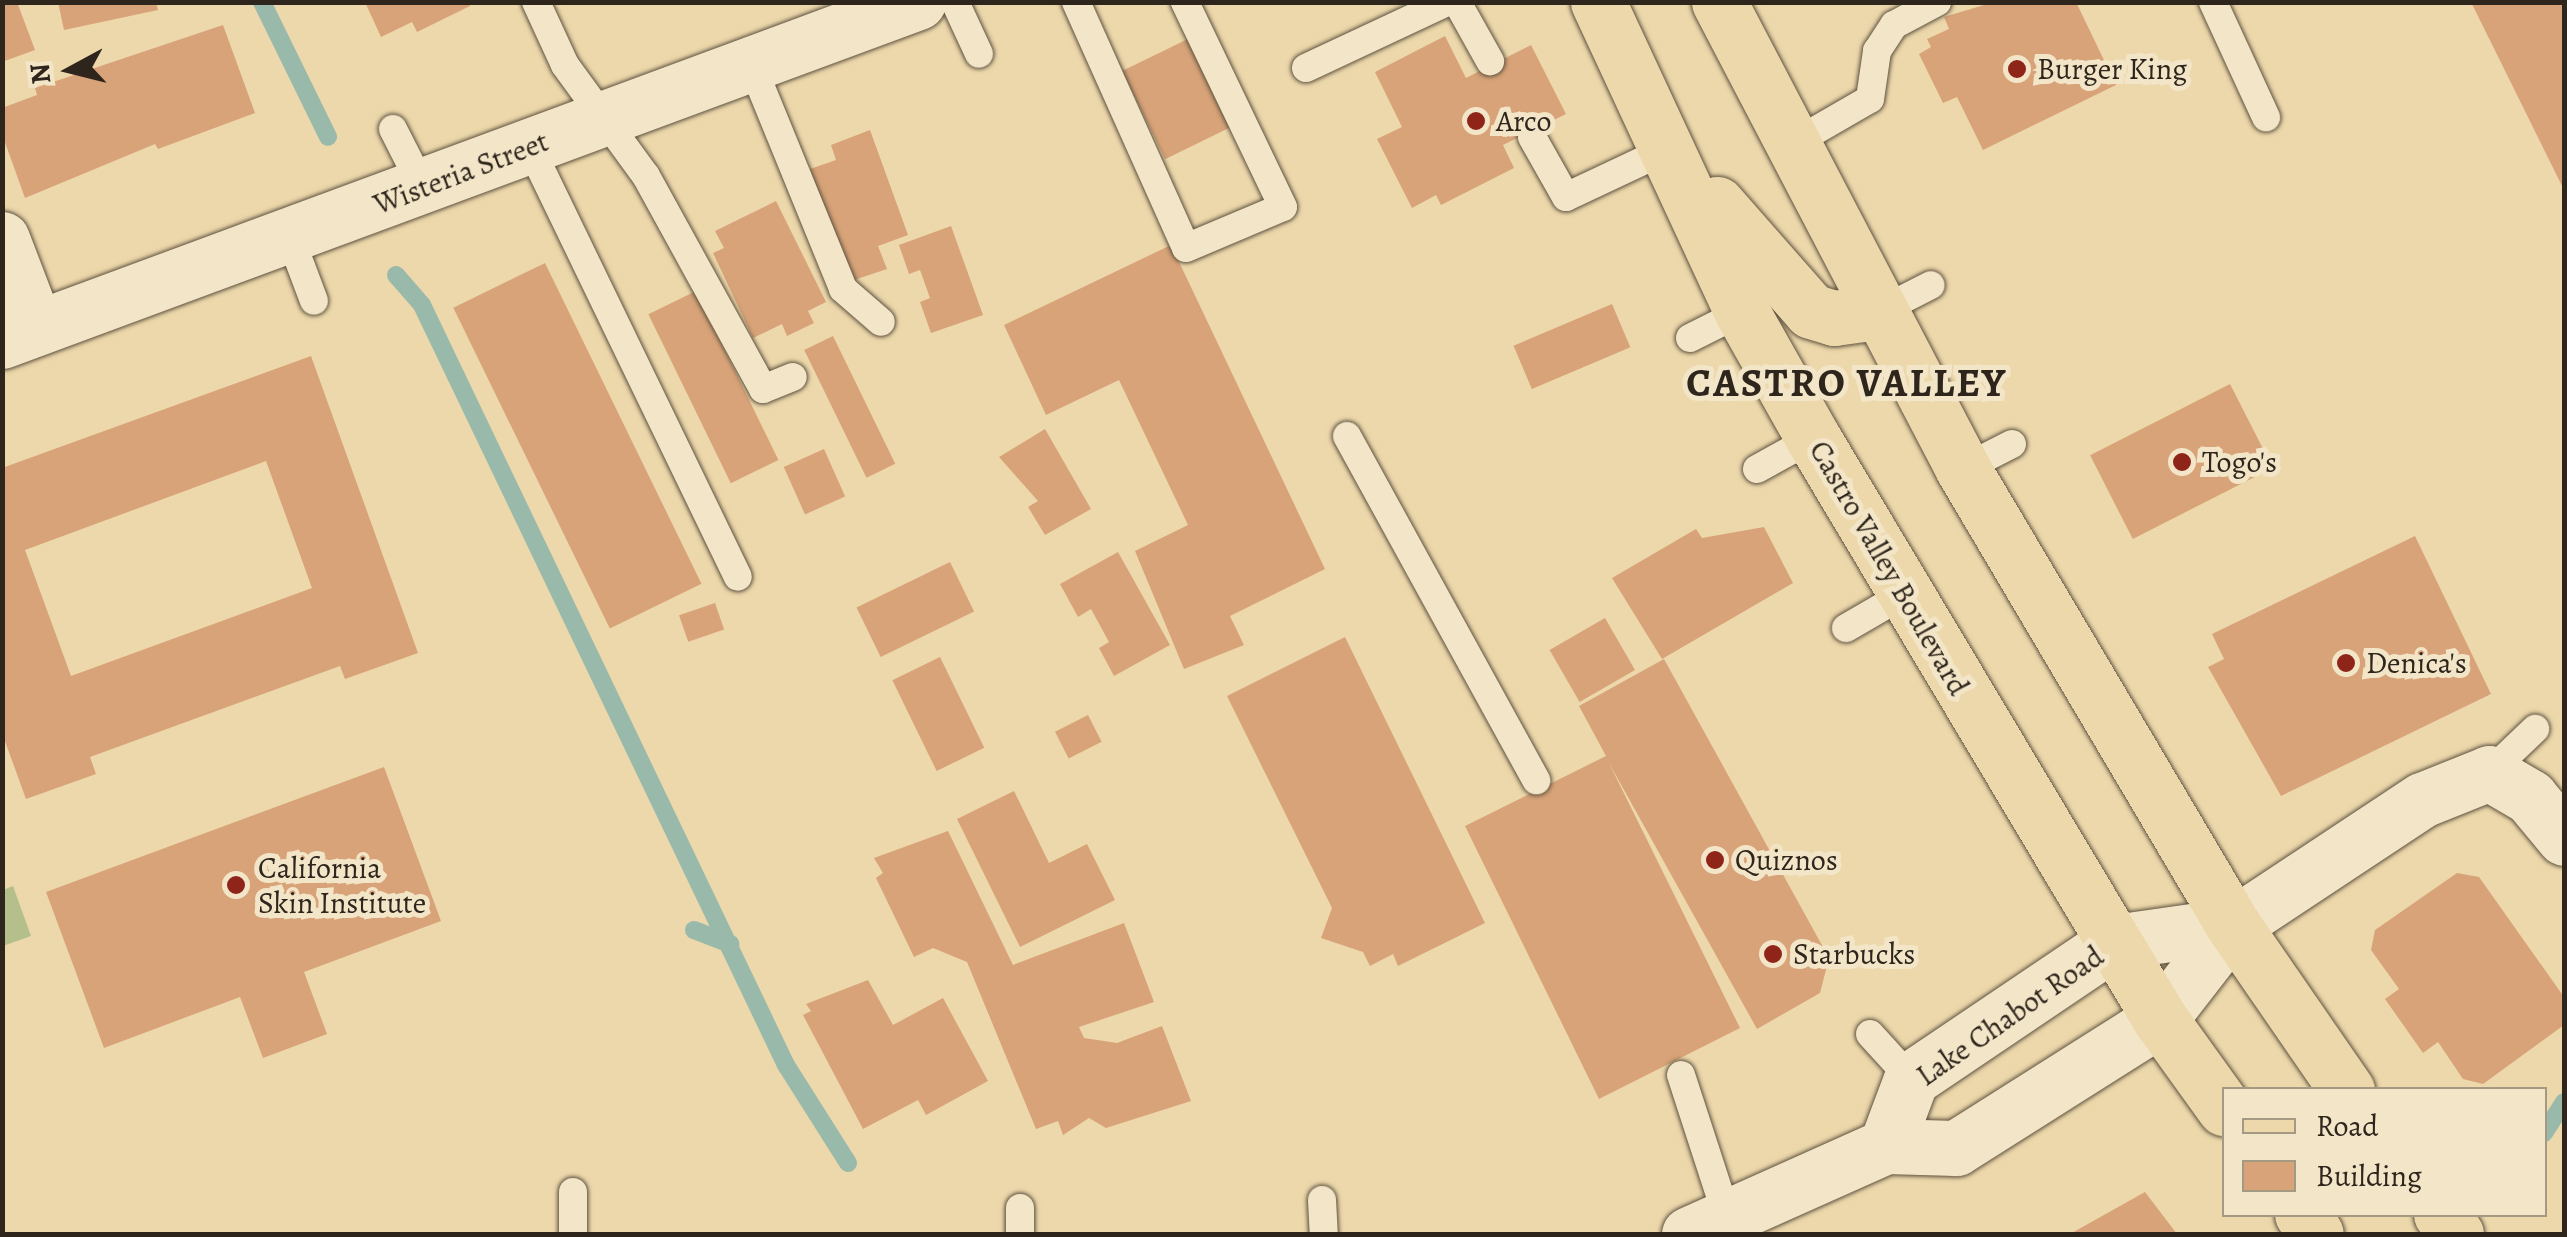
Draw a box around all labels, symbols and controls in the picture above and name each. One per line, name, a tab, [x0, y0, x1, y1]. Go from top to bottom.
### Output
north arrow	[20, 20, 120, 120]
place label: Burger King	[2037, 51, 2187, 87]
marker: Burger King	[2006, 58, 2028, 80]
text: N	[20, 61, 60, 86]
place label: Arco	[1496, 103, 1551, 139]
marker: Arco	[1465, 110, 1487, 132]
street label: Wisteria Street	[369, 123, 553, 223]
district label: CASTRO VALLEY	[1686, 359, 2008, 407]
street label: Castro Valley Boulevard	[1801, 434, 1977, 702]
place label: Togo's	[2202, 444, 2277, 480]
marker: Togo's	[2171, 451, 2193, 473]
place label: Denica's	[2366, 645, 2467, 681]
marker: Denica's	[2335, 652, 2357, 674]
place label: Quiznos	[1735, 842, 1838, 878]
marker: Quiznos	[1704, 849, 1726, 871]
place label: California Skin Institute	[258, 850, 426, 920]
marker: California Skin Institute	[223, 872, 249, 898]
place label: Starbucks	[1793, 936, 1915, 972]
street label: Lake Chabot Road	[1910, 938, 2110, 1094]
marker: Starbucks	[1762, 943, 1784, 965]
legend	[2222, 1087, 2547, 1217]
text: Road	[2316, 1106, 2378, 1146]
text: Building	[2316, 1156, 2422, 1196]

